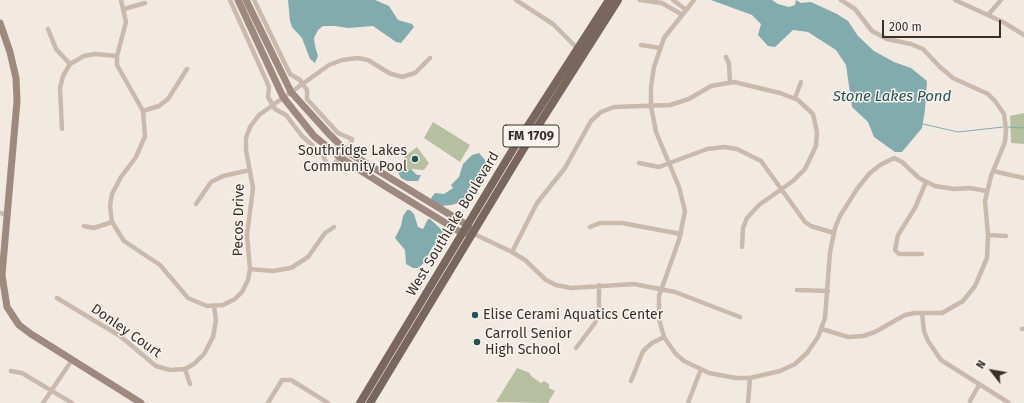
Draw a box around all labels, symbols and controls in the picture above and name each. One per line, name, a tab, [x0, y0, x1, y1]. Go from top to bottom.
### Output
scale bar	[884, 12, 1003, 38]
text: 200 m	[889, 20, 922, 34]
water label: Stone Lakes Pond	[833, 88, 951, 106]
road number: FM 1709	[503, 125, 559, 147]
place label: Southridge Lakes Community Pool	[298, 143, 407, 176]
street label: West Southlake Boulevard	[403, 149, 503, 299]
marker: Southridge Lakes Community Pool	[410, 154, 420, 164]
street label: Pecos Drive	[230, 183, 248, 257]
street label: Donley Court	[88, 301, 164, 361]
place label: Elise Cerami Aquatics Center	[483, 307, 663, 323]
marker: Elise Cerami Aquatics Center	[470, 310, 480, 320]
place label: Carroll Senior High School	[485, 326, 572, 358]
marker: Carroll Senior High School	[472, 337, 482, 347]
north arrow	[972, 351, 1012, 391]
text: N	[974, 358, 989, 371]

